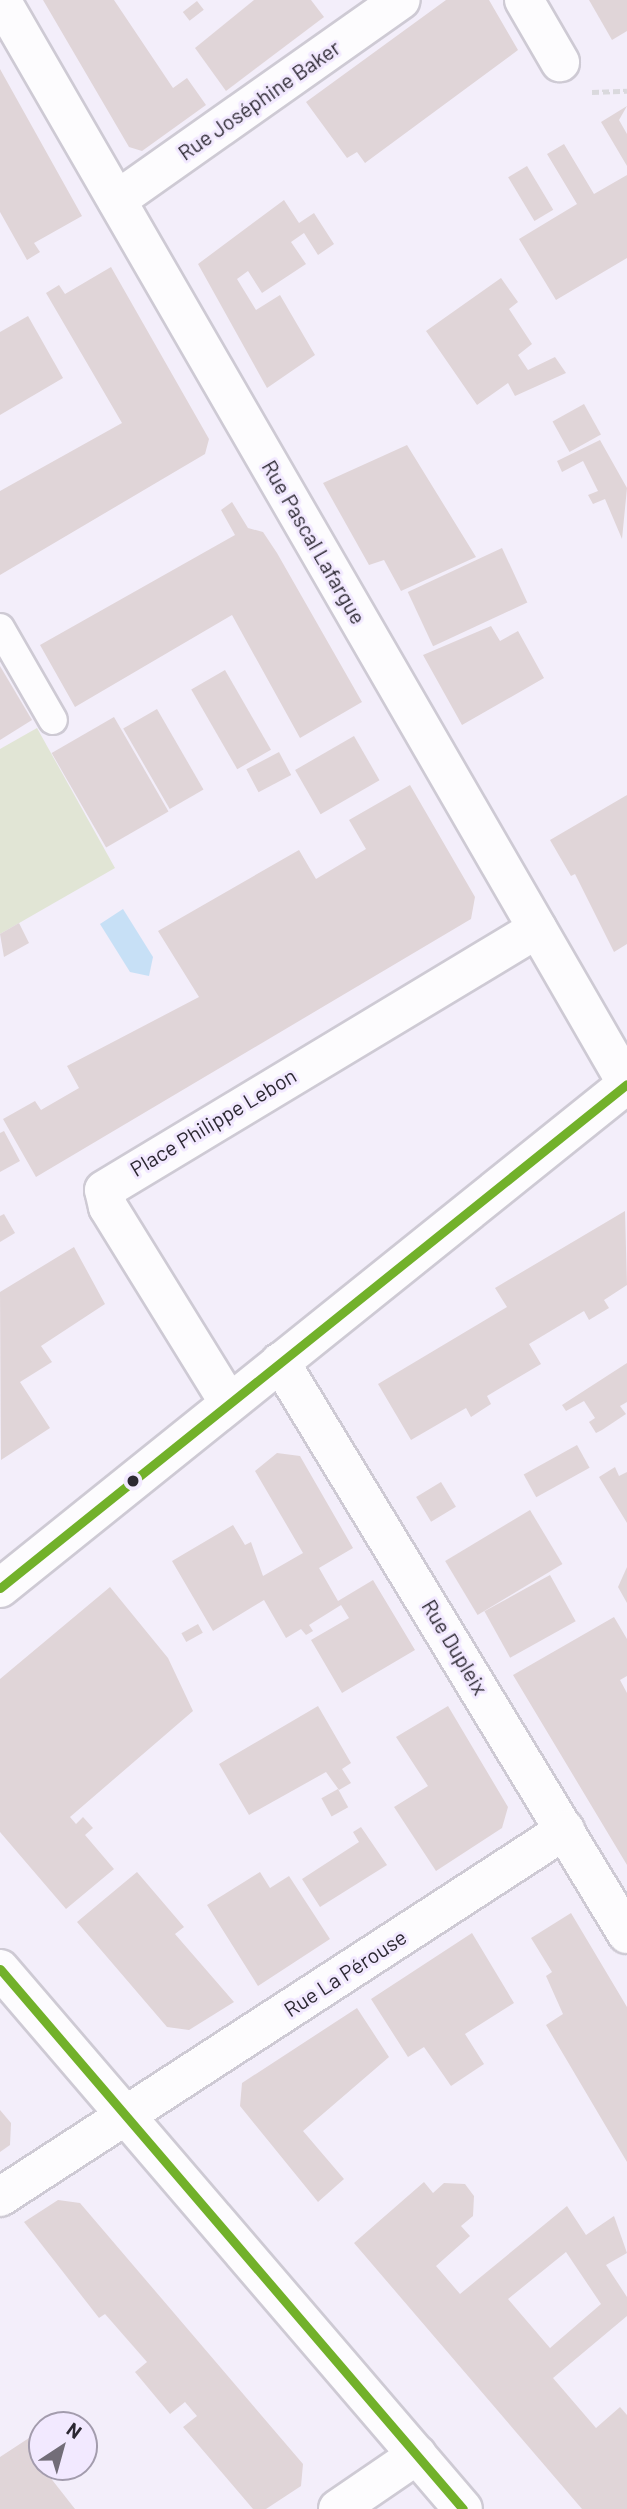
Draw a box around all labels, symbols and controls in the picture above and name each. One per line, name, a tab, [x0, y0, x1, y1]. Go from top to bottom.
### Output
street label: Rue Joséphine Baker	[173, 35, 345, 165]
street label: Rue Pascal Lafargue	[257, 456, 371, 628]
street label: Place Philippe Lebon	[125, 1062, 301, 1182]
unlabelled marker	[126, 1474, 140, 1488]
street label: Rue Dupleix	[417, 1595, 493, 1699]
street label: Rue La Pérouse	[279, 1924, 411, 2022]
north arrow	[28, 2411, 98, 2481]
text: N	[63, 2417, 86, 2443]

